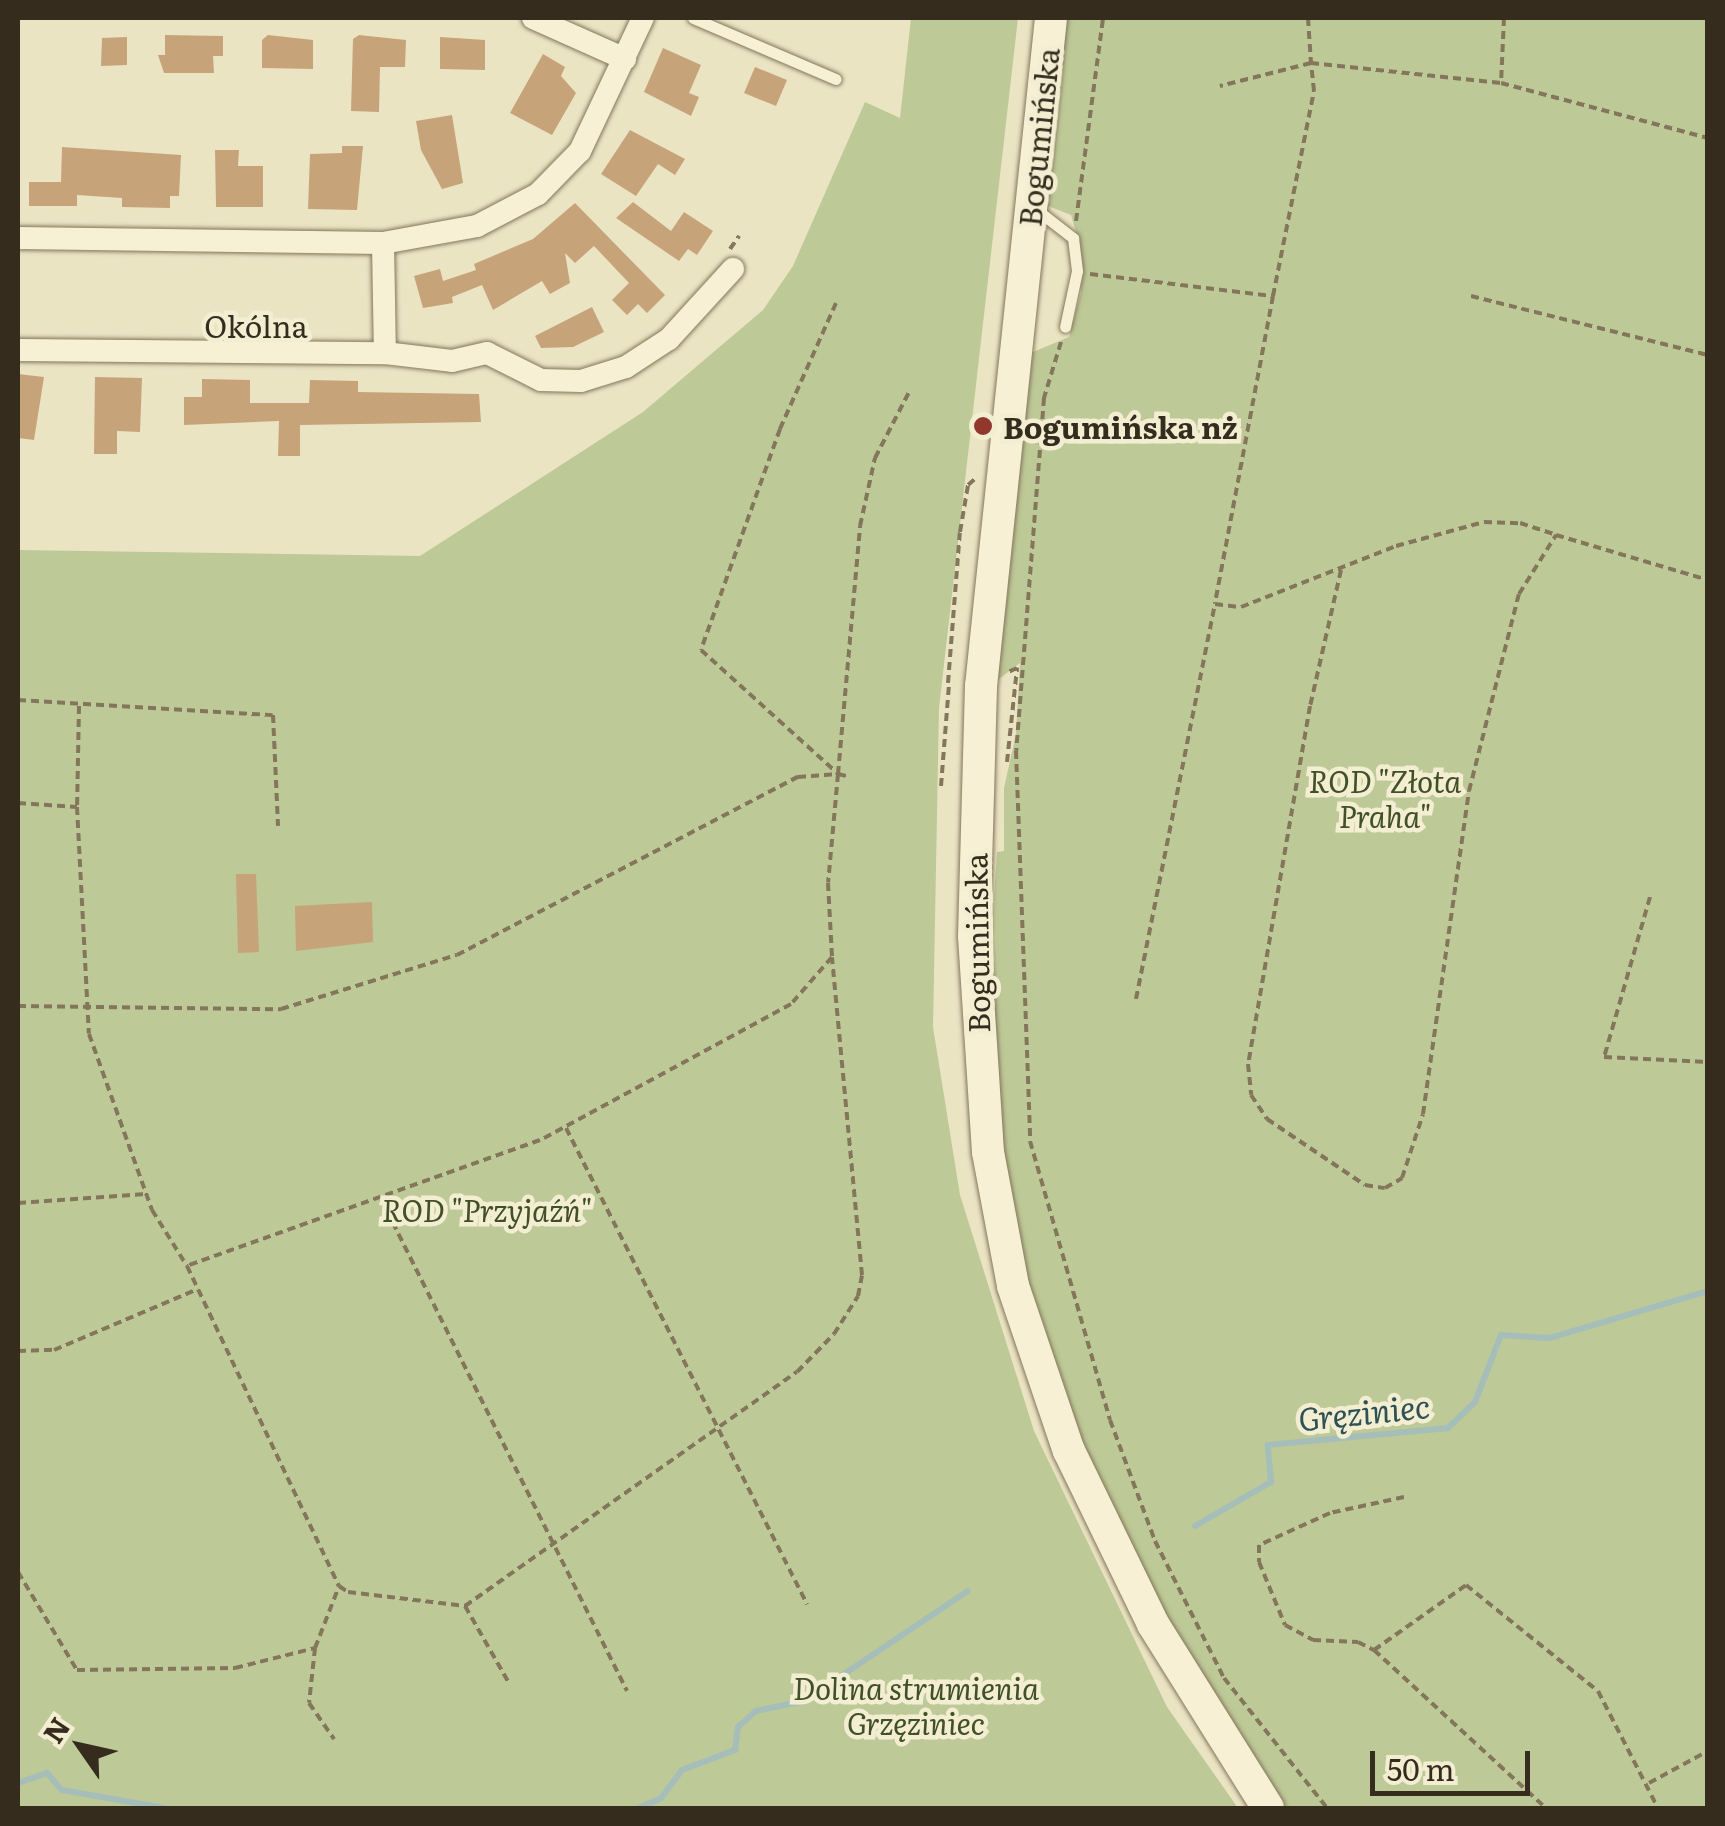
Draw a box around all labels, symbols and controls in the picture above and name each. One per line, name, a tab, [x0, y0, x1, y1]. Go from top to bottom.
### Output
street label: Bogumińska	[1011, 46, 1065, 228]
street label: Okólna	[204, 307, 308, 343]
place label: Bogumińska nż	[1003, 408, 1238, 444]
marker: Bogumińska nż	[972, 415, 994, 437]
park label: ROD "Złota Praha"	[1309, 762, 1461, 832]
street label: Bogumińska	[956, 853, 996, 1033]
park label: ROD "Przyjaźń"	[382, 1191, 592, 1227]
water label: Gręziniec	[1296, 1385, 1432, 1437]
park label: Dolina strumienia Grzęziniec	[793, 1669, 1039, 1740]
north arrow	[30, 1696, 130, 1796]
text: N	[31, 1708, 79, 1751]
scale bar	[1375, 1731, 1535, 1793]
text: 50 m	[1387, 1746, 1455, 1790]

